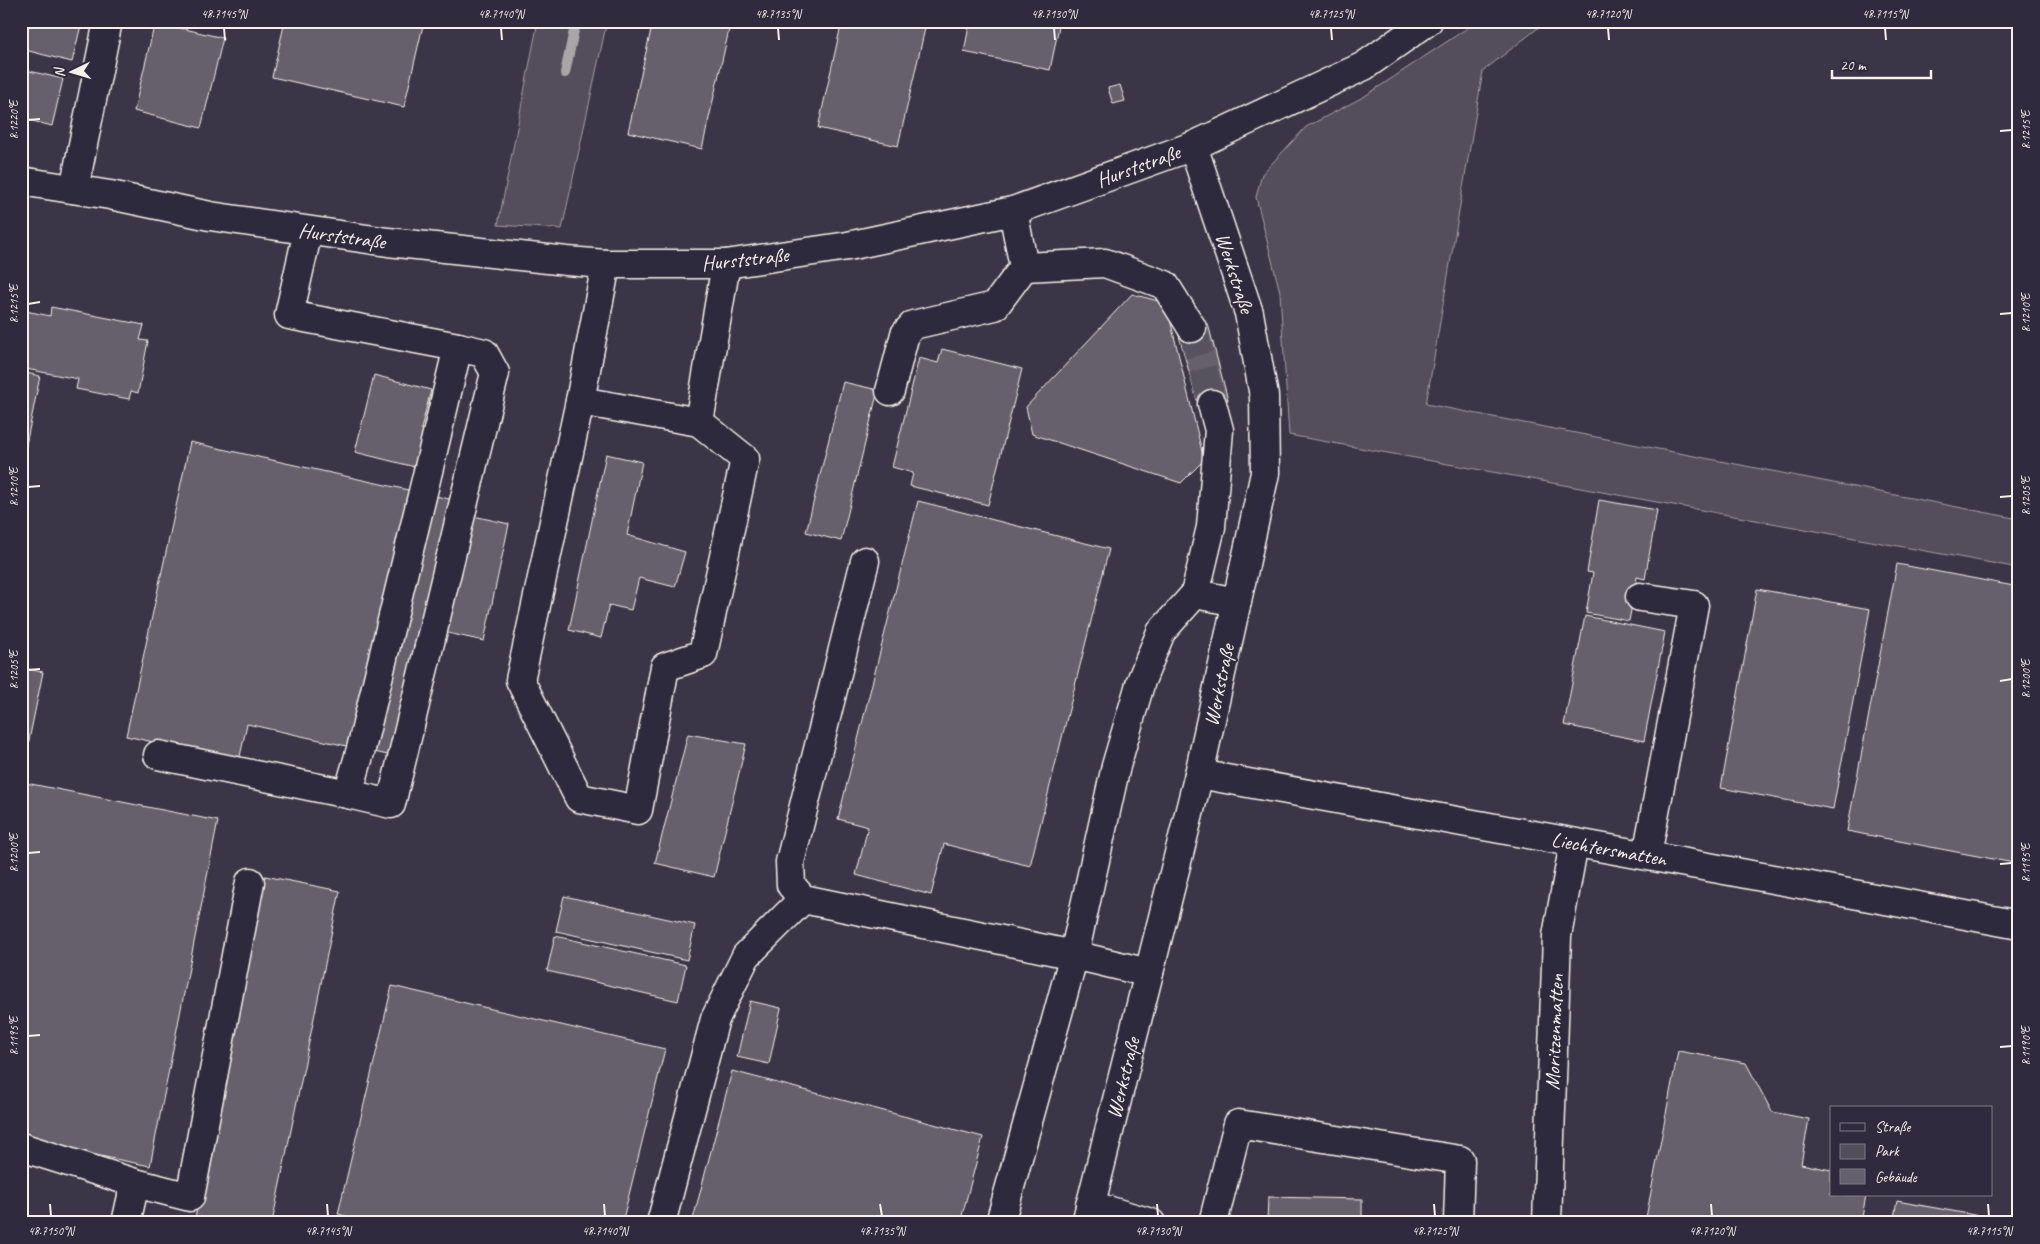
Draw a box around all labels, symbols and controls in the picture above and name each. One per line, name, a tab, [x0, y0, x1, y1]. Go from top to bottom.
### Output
text: 48.7145°N	[201, 6, 248, 22]
text: 48.7140°N	[478, 6, 525, 22]
text: 48.7135°N	[755, 6, 802, 22]
text: 48.7130°N	[1031, 6, 1078, 22]
text: 48.7125°N	[1308, 6, 1355, 22]
text: 48.7120°N	[1585, 6, 1632, 22]
text: 48.7115°N	[1862, 6, 1909, 22]
north arrow	[48, 48, 98, 98]
scale bar	[1832, 48, 1931, 80]
text: 20 m	[1840, 56, 1867, 75]
text: N	[50, 66, 68, 78]
text: 8.1220°E	[6, 99, 22, 140]
text: 8.1215°E	[2018, 109, 2034, 150]
street label: Hurststraße	[1093, 138, 1186, 193]
street label: Hurststraße	[297, 217, 389, 255]
street label: Werkstraße	[1210, 230, 1261, 318]
street label: Hurststraße	[700, 241, 792, 276]
text: 8.1215°E	[6, 283, 22, 324]
text: 8.1210°E	[2018, 292, 2034, 333]
text: 8.1210°E	[6, 466, 22, 507]
text: 8.1205°E	[2018, 475, 2034, 516]
street label: Werkstraße	[1198, 640, 1241, 728]
text: 8.1205°E	[6, 649, 22, 690]
text: 8.1200°E	[2018, 658, 2034, 699]
street label: Liechtersmatten	[1549, 826, 1670, 872]
text: 8.1200°E	[6, 832, 22, 873]
text: 8.1195°E	[2018, 842, 2034, 883]
street label: Moritzenmatten	[1539, 973, 1569, 1090]
text: 8.1195°E	[6, 1015, 22, 1056]
text: 8.1190°E	[2018, 1025, 2034, 1066]
street label: Werkstraße	[1100, 1033, 1146, 1121]
legend	[1830, 1106, 1992, 1196]
text: Straße	[1875, 1118, 1911, 1137]
text: Park	[1875, 1142, 1900, 1161]
text: Gebäude	[1875, 1168, 1918, 1187]
text: 48.7150°N	[28, 1223, 75, 1239]
text: 48.7145°N	[305, 1223, 352, 1239]
text: 48.7140°N	[582, 1223, 629, 1239]
text: 48.7135°N	[859, 1223, 906, 1239]
text: 48.7130°N	[1135, 1223, 1182, 1239]
text: 48.7125°N	[1412, 1223, 1459, 1239]
text: 48.7120°N	[1689, 1223, 1736, 1239]
text: 48.7115°N	[1966, 1223, 2013, 1239]

